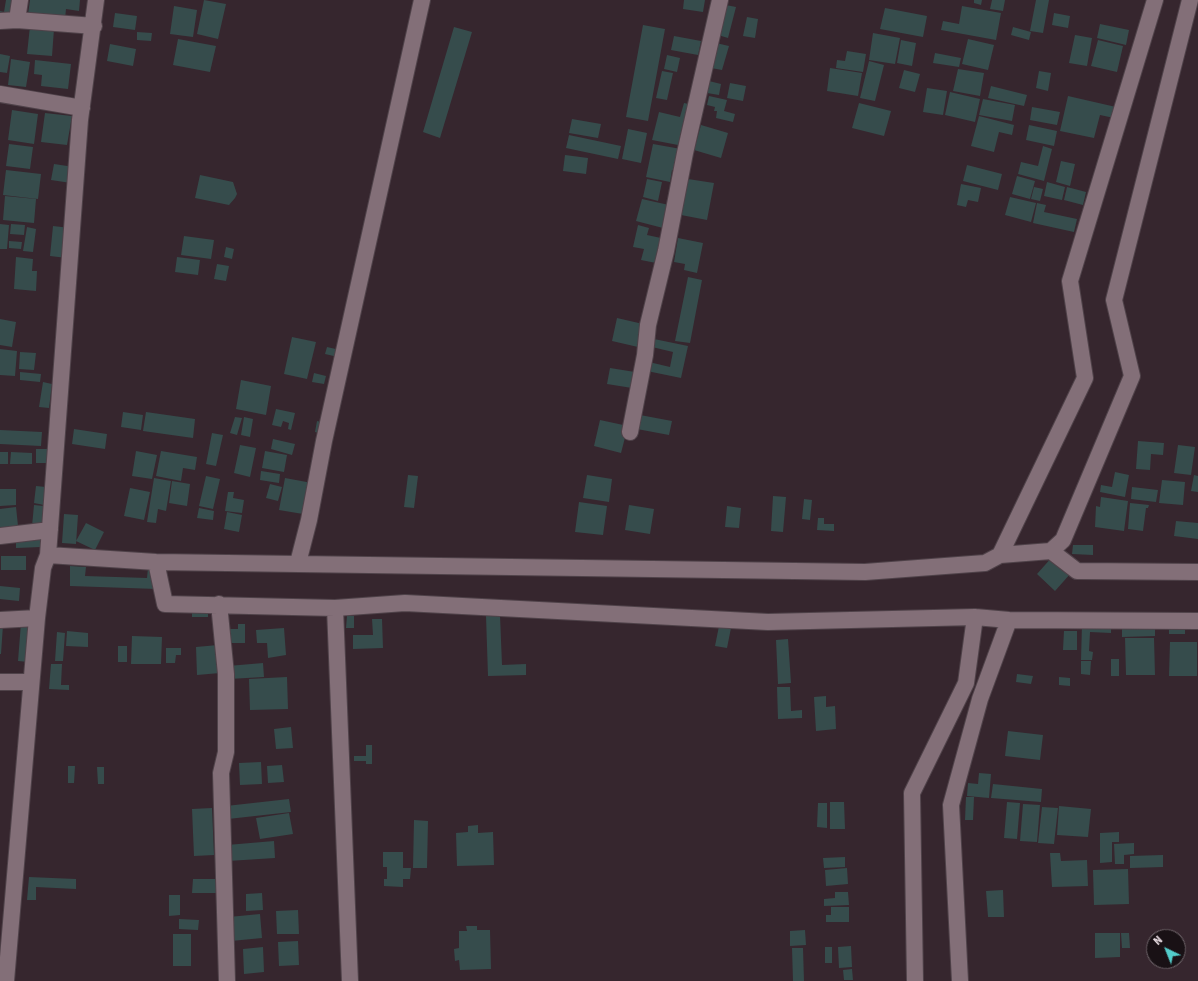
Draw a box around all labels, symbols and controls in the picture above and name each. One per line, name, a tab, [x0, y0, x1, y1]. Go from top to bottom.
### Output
north arrow	[1146, 929, 1186, 969]
text: N	[1150, 933, 1166, 949]

